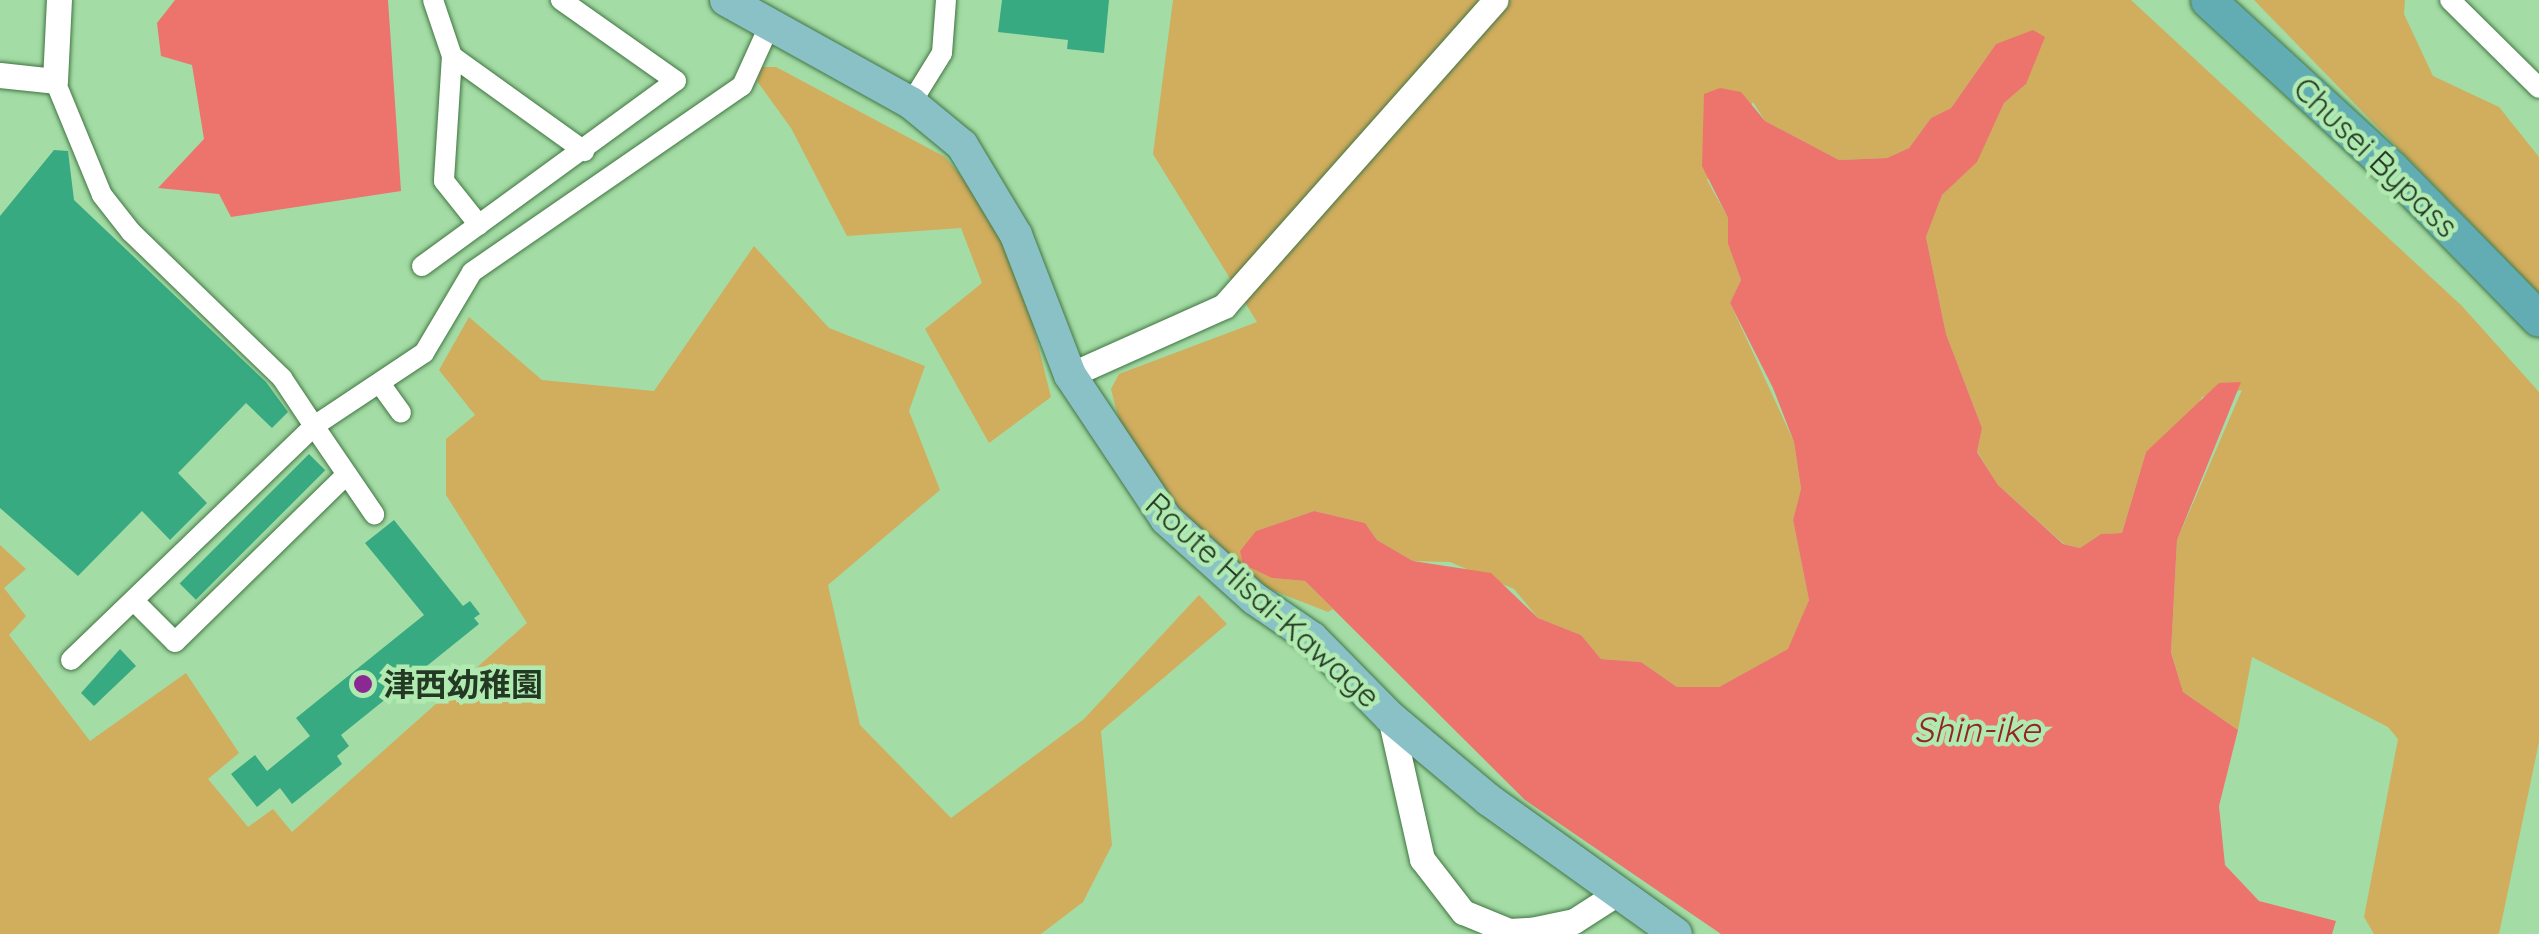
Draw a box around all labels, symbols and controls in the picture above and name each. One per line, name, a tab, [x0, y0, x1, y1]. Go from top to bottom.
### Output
street label: Chusei Bypass	[2286, 69, 2466, 245]
street label: Route Hisai-Kawage	[1138, 485, 1388, 715]
place label: 津西幼稚園	[383, 665, 543, 703]
marker: 津西幼稚園	[352, 673, 374, 695]
water label: Shin-ike	[1914, 708, 2040, 750]

